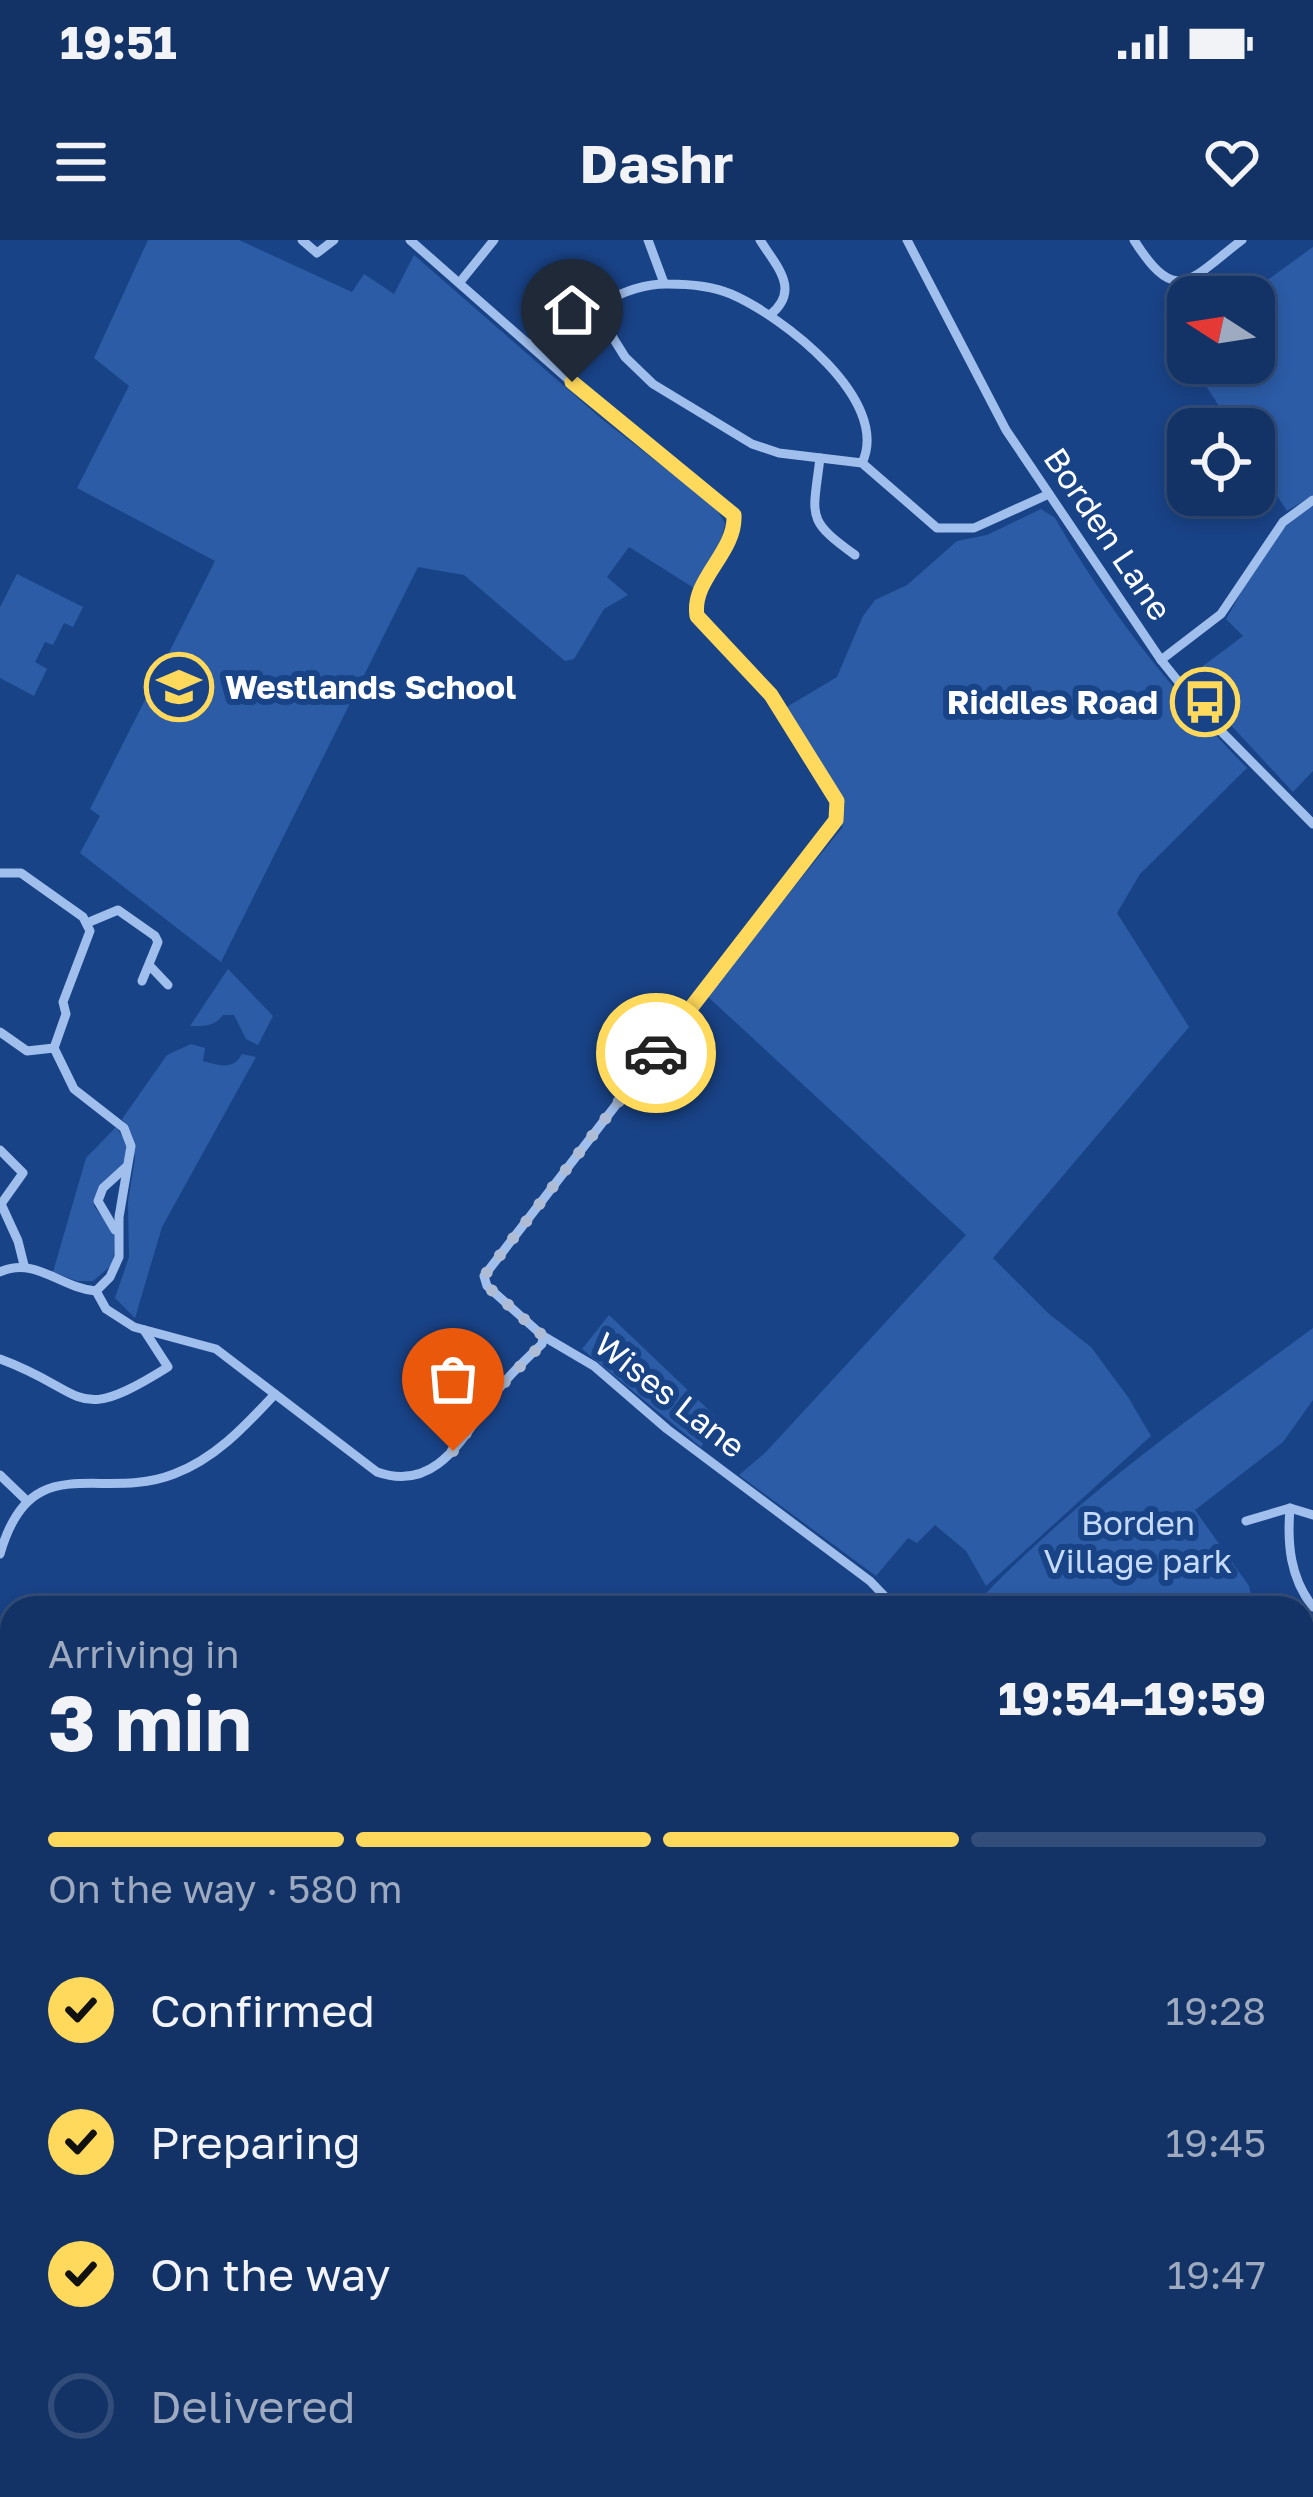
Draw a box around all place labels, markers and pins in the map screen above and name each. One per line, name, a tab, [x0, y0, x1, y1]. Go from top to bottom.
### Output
pin	[521, 259, 623, 382]
school or university icon: Westlands School	[144, 652, 214, 722]
place label: Westlands School	[225, 667, 516, 706]
bus stop icon: Riddles Road	[1170, 667, 1240, 737]
place label: Riddles Road	[947, 682, 1158, 721]
pin	[402, 1328, 504, 1451]

